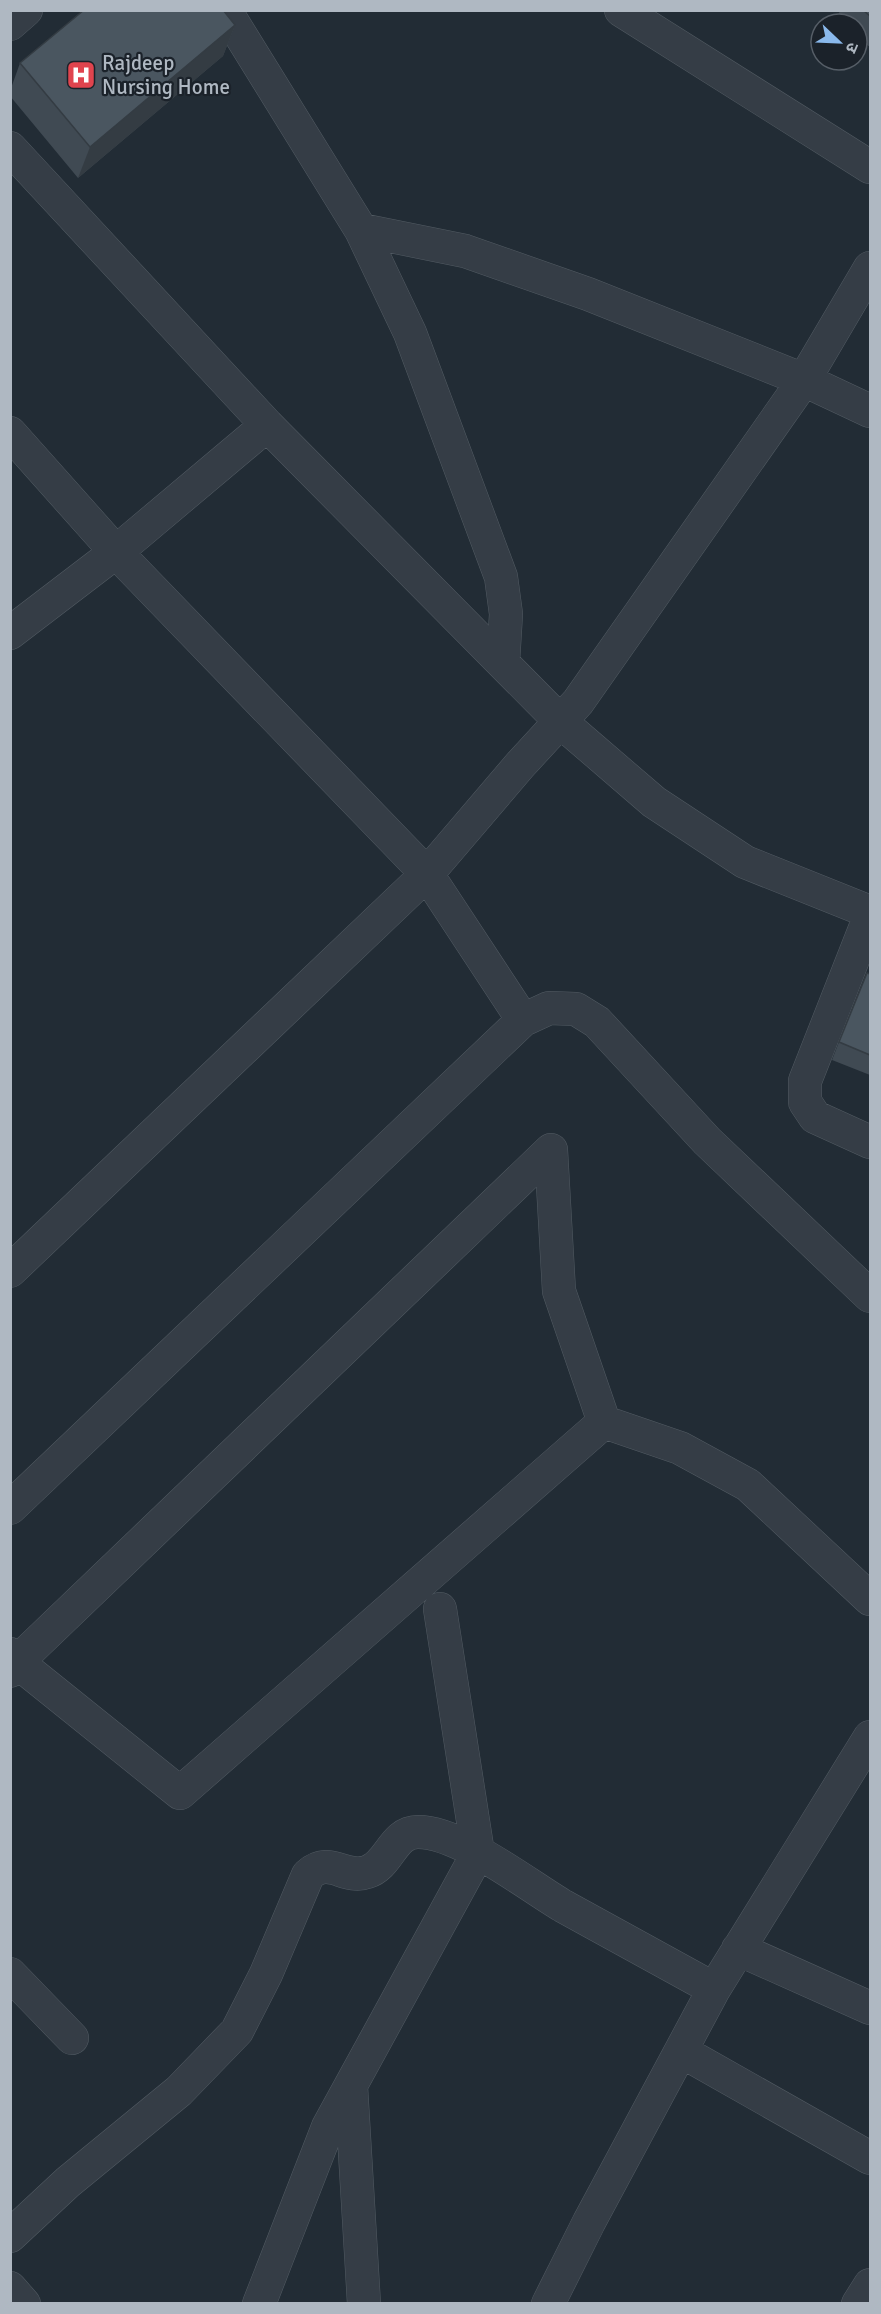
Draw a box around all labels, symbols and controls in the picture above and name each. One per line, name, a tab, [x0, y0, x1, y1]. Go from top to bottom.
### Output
north arrow	[809, 12, 869, 72]
text: उ	[841, 39, 863, 56]
place label: Rajdeep Nursing Home	[102, 50, 230, 100]
hospital icon: Rajdeep Nursing Home	[65, 59, 97, 91]

